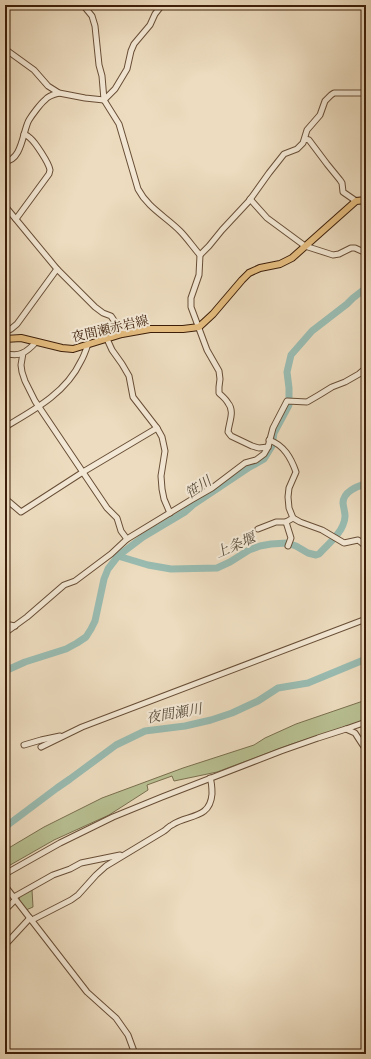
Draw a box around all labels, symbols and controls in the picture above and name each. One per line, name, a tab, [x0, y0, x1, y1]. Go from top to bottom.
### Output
street label: 夜間瀬赤岩線	[70, 311, 150, 347]
water label: 笹川	[181, 471, 217, 503]
water label: 上条堰	[212, 527, 260, 563]
water label: 夜間瀬川	[145, 699, 205, 728]

